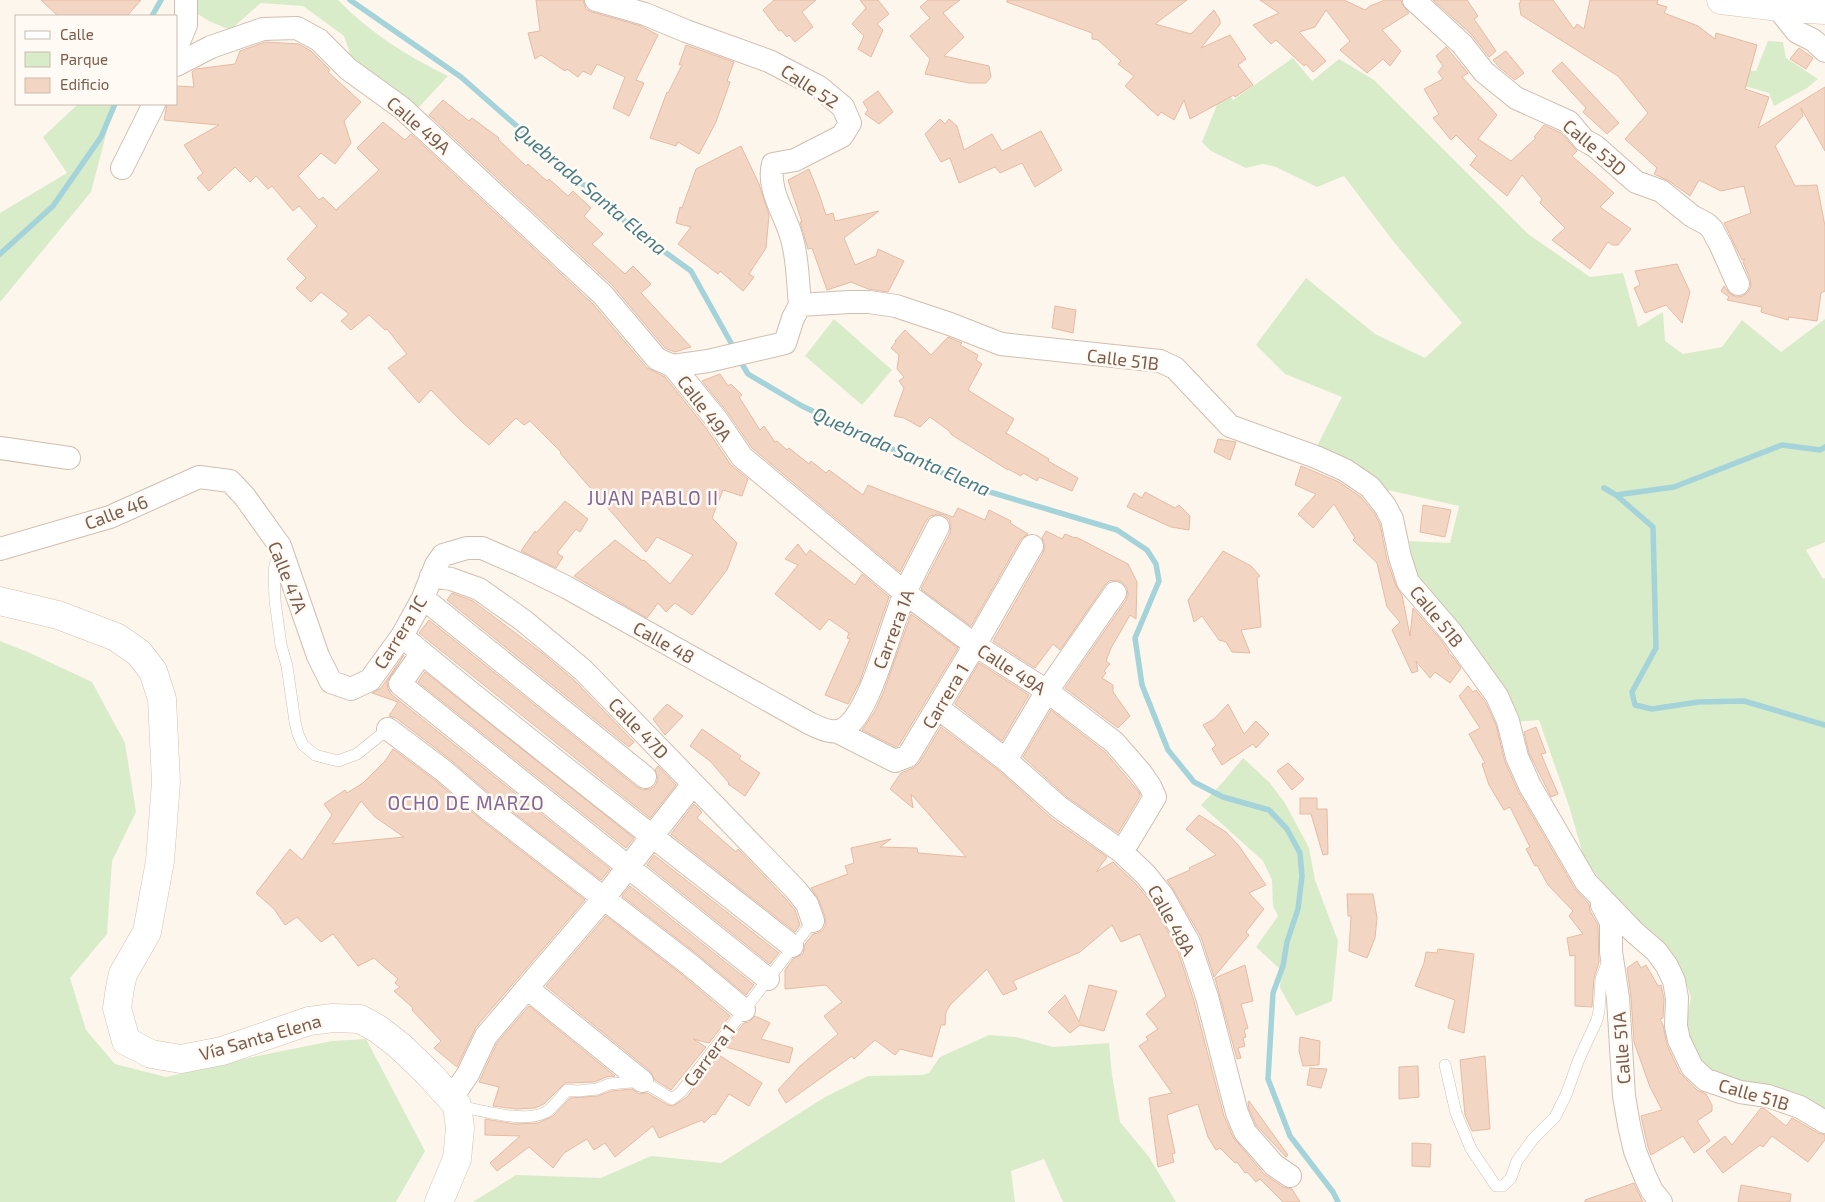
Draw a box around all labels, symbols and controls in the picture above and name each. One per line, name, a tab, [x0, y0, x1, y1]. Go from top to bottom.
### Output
legend	[15, 15, 178, 105]
text: Calle	[60, 25, 94, 43]
text: Parque	[60, 50, 108, 68]
street label: Calle 52	[777, 59, 843, 113]
text: Edificio	[60, 75, 109, 93]
street label: Calle 49A	[383, 91, 456, 159]
street label: Calle 53D	[1559, 114, 1631, 180]
water label: Quebrada Santa Elena	[510, 119, 672, 259]
street label: Calle 51B	[1086, 344, 1160, 374]
street label: Calle 49A	[673, 371, 737, 446]
water label: Quebrada Santa Elena	[810, 401, 994, 501]
district label: JUAN PABLO II	[587, 486, 719, 509]
street label: Calle 46	[81, 490, 151, 534]
street label: Calle 47A	[264, 538, 313, 617]
street label: Calle 51B	[1406, 581, 1468, 651]
street label: Carrera 1A	[868, 585, 919, 672]
street label: Carrera 1C	[369, 591, 431, 673]
street label: Calle 48	[630, 616, 698, 668]
street label: Calle 49A	[974, 639, 1051, 700]
street label: Carrera 1	[917, 659, 973, 733]
street label: Calle 47D	[604, 693, 674, 763]
district label: OCHO DE MARZO	[387, 791, 545, 814]
street label: Calle 48A	[1144, 881, 1201, 960]
street label: Vía Santa Elena	[196, 1009, 324, 1065]
street label: Calle 51A	[1607, 1010, 1635, 1085]
street label: Carrera 1	[678, 1020, 740, 1090]
street label: Calle 51B	[1716, 1073, 1792, 1115]

